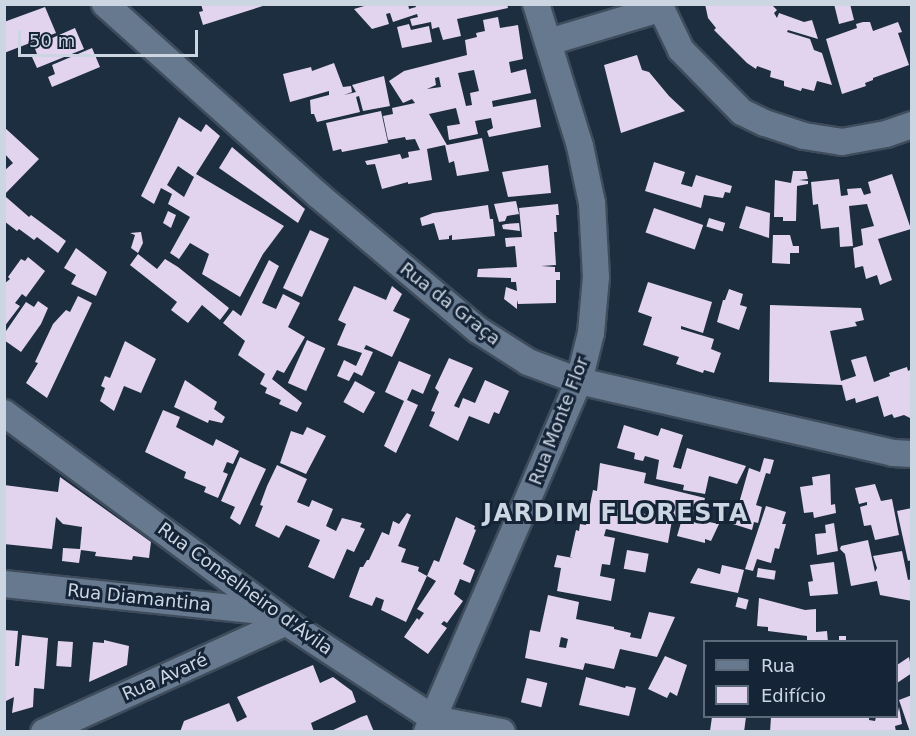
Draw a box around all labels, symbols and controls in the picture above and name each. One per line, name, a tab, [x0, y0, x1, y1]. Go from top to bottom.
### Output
scale bar	[21, 18, 201, 56]
text: 50 m	[29, 30, 75, 51]
street label: Rua da Graça	[396, 258, 504, 350]
street label: Rua Monte Flor	[525, 354, 593, 488]
district label: JARDIM FLORESTA	[483, 500, 749, 528]
street label: Rua Conselheiro d'Ávila	[153, 518, 337, 660]
street label: Rua Diamantina	[66, 580, 212, 616]
legend	[703, 640, 898, 718]
street label: Rua Avaré	[119, 649, 211, 705]
text: Rua	[761, 655, 795, 676]
text: Edifício	[761, 685, 826, 706]

